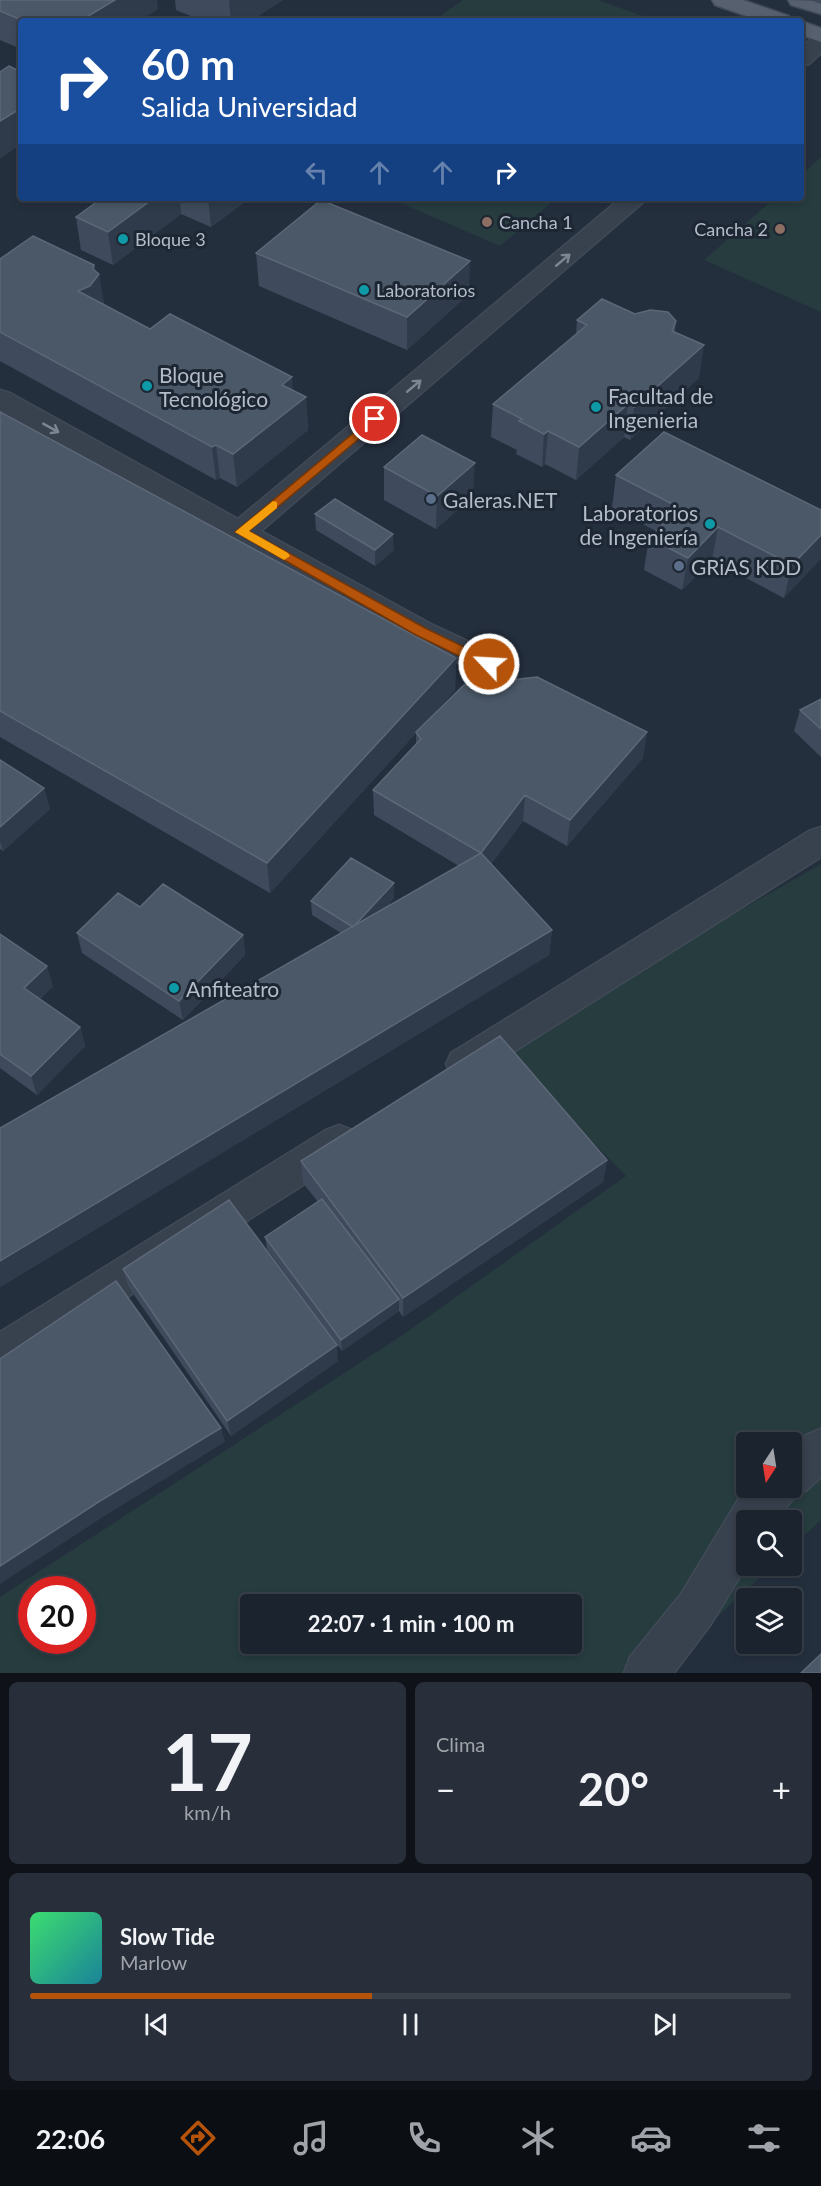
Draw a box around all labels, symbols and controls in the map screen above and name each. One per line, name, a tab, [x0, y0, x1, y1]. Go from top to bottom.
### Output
text: 60 m	[141, 39, 235, 89]
icon: right	[42, 42, 120, 120]
text: Salida Universidad	[141, 90, 358, 123]
icon: left	[300, 156, 333, 189]
icon: ahead	[363, 156, 396, 189]
icon: ahead	[426, 156, 459, 189]
icon: right	[489, 156, 522, 189]
place label: Cancha 1	[499, 211, 573, 233]
marker: Cancha 1	[480, 215, 494, 229]
place label: Cancha 2	[694, 218, 768, 240]
marker: Cancha 2	[773, 222, 787, 236]
place label: Bloque 3	[135, 228, 206, 250]
marker: Bloque 3	[116, 232, 130, 246]
one-way arrow	[555, 253, 570, 267]
place label: Laboratorios	[376, 279, 475, 301]
marker: Laboratorios	[357, 283, 371, 297]
place label: Bloque Tecnológico	[159, 362, 268, 411]
marker: Bloque Tecnológico	[140, 379, 154, 393]
one-way arrow	[406, 379, 421, 393]
place label: Facultad de Ingenieria	[608, 383, 713, 432]
pin	[349, 393, 400, 444]
marker: Facultad de Ingenieria	[589, 400, 603, 414]
icon: arrive	[358, 402, 391, 435]
one-way arrow	[42, 422, 59, 434]
place label: Galeras.NET	[443, 487, 558, 512]
marker: Galeras.NET	[424, 492, 438, 506]
place label: Laboratorios de Ingeniería	[580, 500, 698, 549]
marker: Laboratorios de Ingeniería	[703, 517, 717, 531]
place label: GRiAS KDD	[691, 554, 801, 579]
marker: GRiAS KDD	[672, 559, 686, 573]
position arrow	[457, 632, 521, 696]
place label: Anfiteatro	[186, 976, 279, 1001]
marker: Anfiteatro	[167, 981, 181, 995]
north arrow	[736, 1432, 802, 1498]
map controls	[736, 1432, 802, 1654]
button: search	[736, 1510, 802, 1576]
speed limit sign: 20	[18, 1576, 96, 1654]
button: layers	[736, 1588, 802, 1654]
text: 22:07 · 1 min · 100 m	[308, 1610, 514, 1637]
text: 17	[162, 1714, 253, 1808]
text: Clima	[436, 1732, 485, 1756]
text: 20°	[578, 1762, 649, 1816]
text: −	[436, 1769, 455, 1809]
text: +	[772, 1769, 791, 1809]
text: km/h	[184, 1800, 231, 1824]
text: Slow Tide	[120, 1923, 215, 1950]
text: Marlow	[120, 1950, 187, 1974]
icon: previous	[140, 2008, 173, 2041]
icon: pause	[394, 2008, 427, 2041]
icon: next	[648, 2008, 681, 2041]
icon: directions	[177, 2117, 219, 2159]
icon: music	[290, 2117, 332, 2159]
icon: phone	[403, 2117, 445, 2159]
icon: climate	[517, 2117, 559, 2159]
icon: car	[630, 2117, 672, 2159]
icon: filters	[743, 2117, 785, 2159]
text: 22:06	[36, 2122, 105, 2155]

